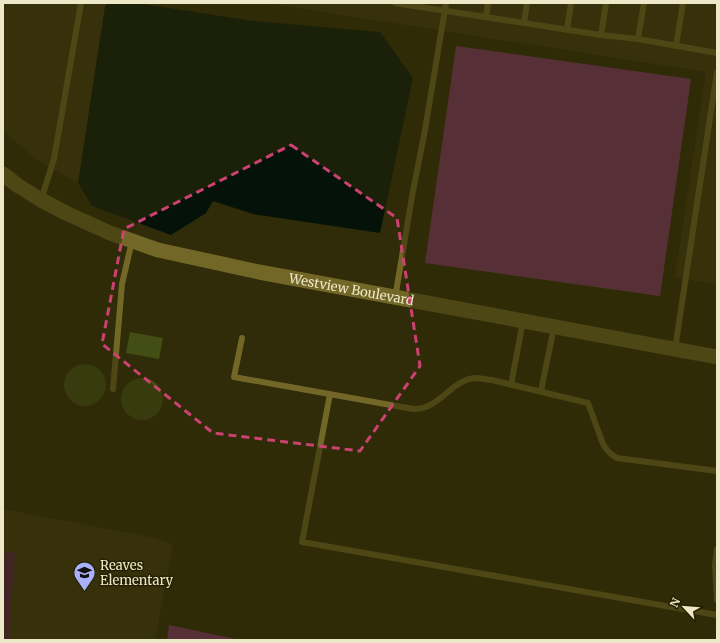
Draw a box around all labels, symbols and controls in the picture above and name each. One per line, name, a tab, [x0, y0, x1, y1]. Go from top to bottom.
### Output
street label: Westview Boulevard	[287, 269, 416, 309]
place label: Reaves Elementary	[100, 557, 173, 589]
school or university icon: Reaves Elementary	[71, 559, 97, 592]
north arrow	[664, 587, 704, 627]
text: N	[667, 595, 683, 610]

